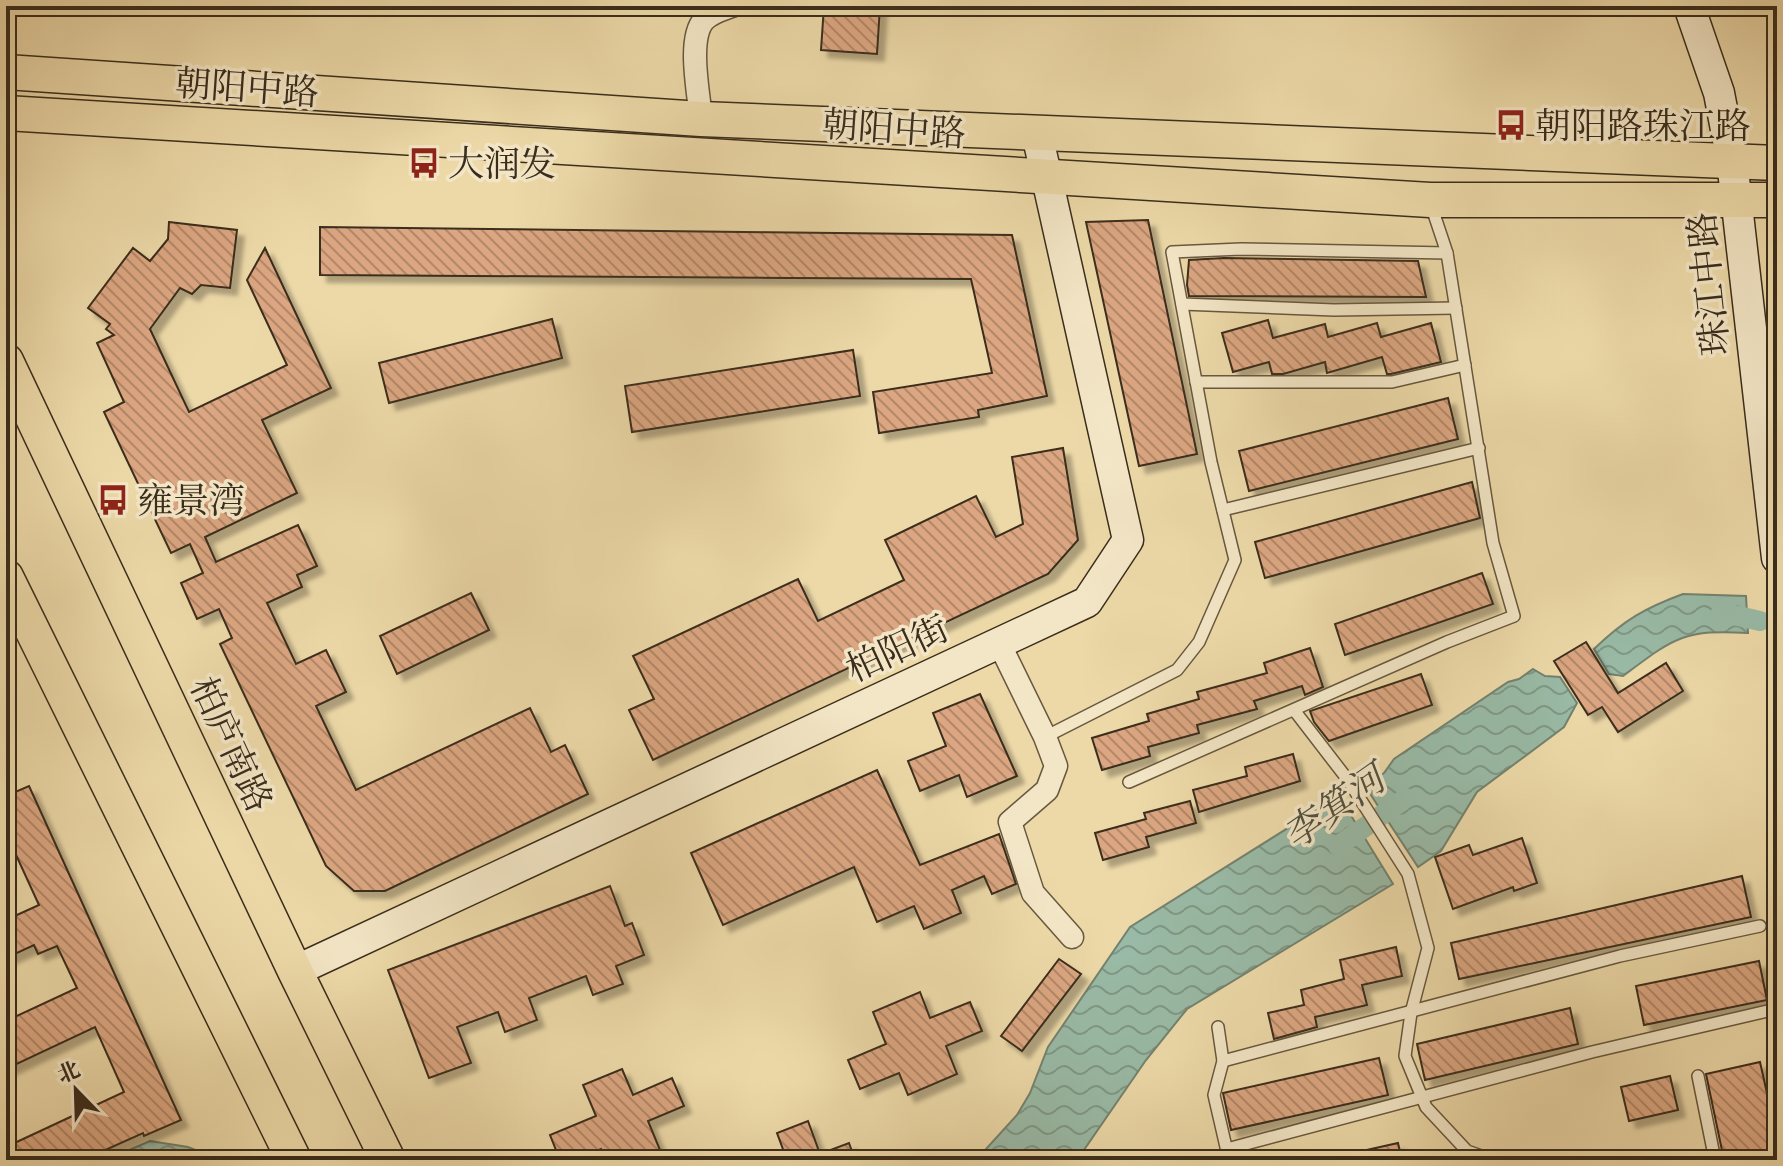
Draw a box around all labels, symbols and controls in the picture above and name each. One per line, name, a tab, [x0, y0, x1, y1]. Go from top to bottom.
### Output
street label: 朝阳中路	[173, 59, 320, 116]
street label: 朝阳中路	[820, 100, 967, 157]
place label: 朝阳路珠江路	[1535, 102, 1751, 149]
bus stop icon: 朝阳路珠江路	[1494, 108, 1528, 142]
place label: 大润发	[448, 140, 556, 187]
bus stop icon: 大润发	[407, 146, 441, 180]
street label: 珠江中路	[1678, 210, 1739, 358]
place label: 雍景湾	[137, 477, 245, 524]
bus stop icon: 雍景湾	[96, 483, 130, 517]
street label: 柏阳街	[838, 604, 956, 693]
street label: 柏庐南路	[180, 669, 283, 819]
water label: 李箕河	[1273, 750, 1399, 859]
north arrow	[36, 1050, 116, 1130]
text: 北	[53, 1054, 84, 1090]

